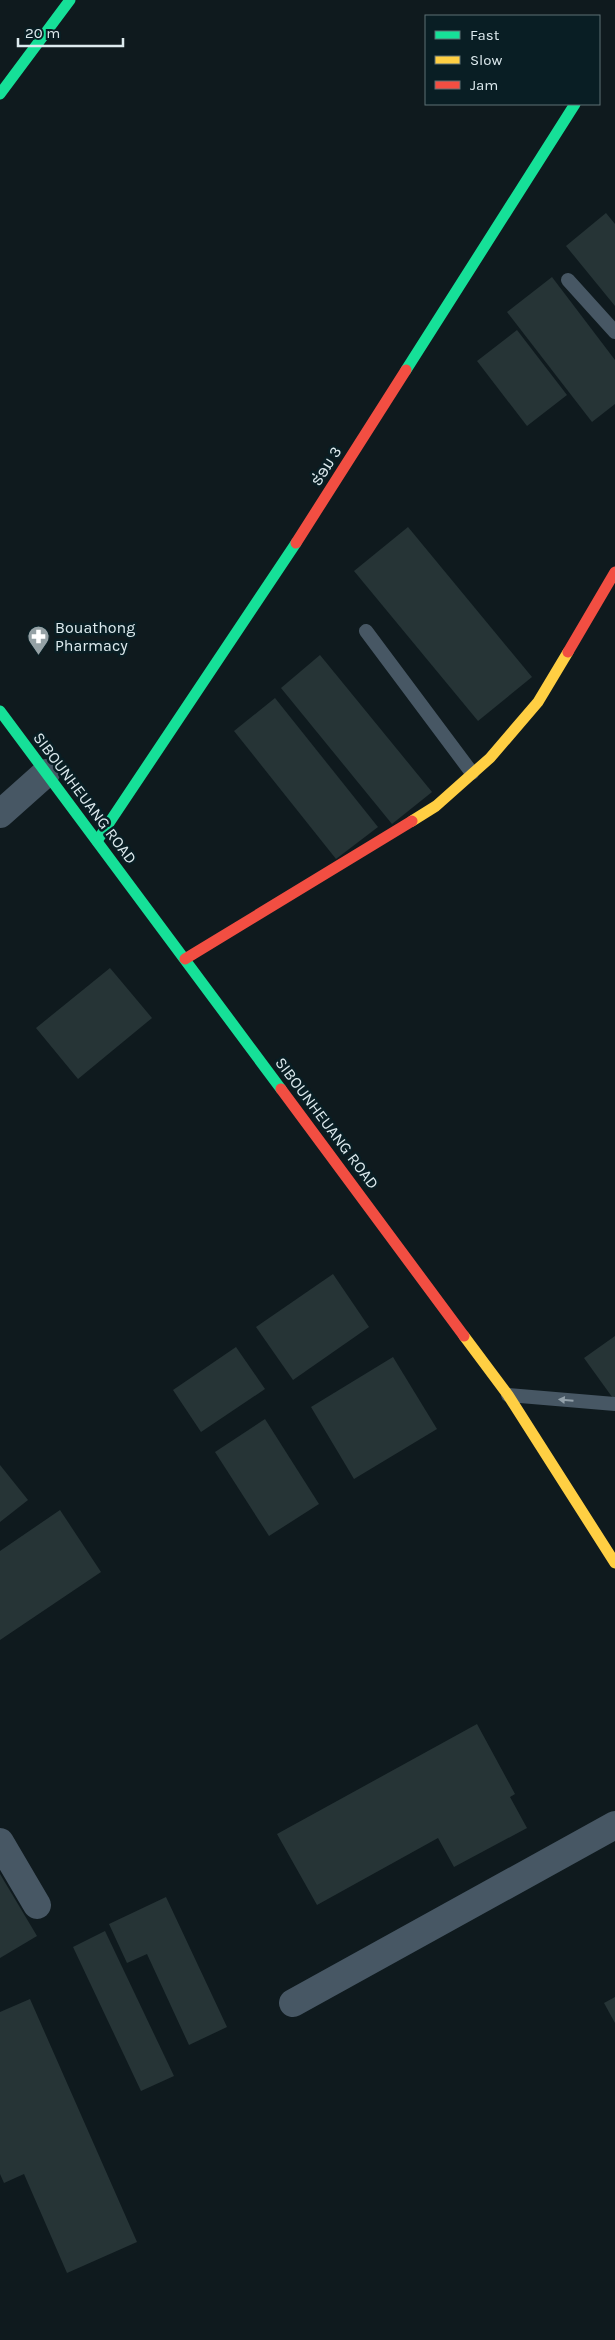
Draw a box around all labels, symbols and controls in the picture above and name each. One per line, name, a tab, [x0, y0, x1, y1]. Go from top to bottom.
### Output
scale bar	[18, 15, 122, 47]
legend	[425, 15, 600, 105]
text: 20 m	[25, 24, 60, 42]
text: Fast	[470, 26, 500, 44]
text: Slow	[470, 51, 502, 69]
text: Jam	[470, 76, 498, 94]
street label: ຮ່ອມ 3	[307, 443, 345, 489]
place label: Bouathong Pharmacy	[55, 618, 135, 655]
pharmacy icon: Bouathong Pharmacy	[27, 624, 51, 655]
street label: SIBOUNHEUANG ROAD	[29, 728, 141, 868]
street label: SIBOUNHEUANG ROAD	[271, 1053, 383, 1193]
one-way arrow	[558, 1396, 574, 1404]

